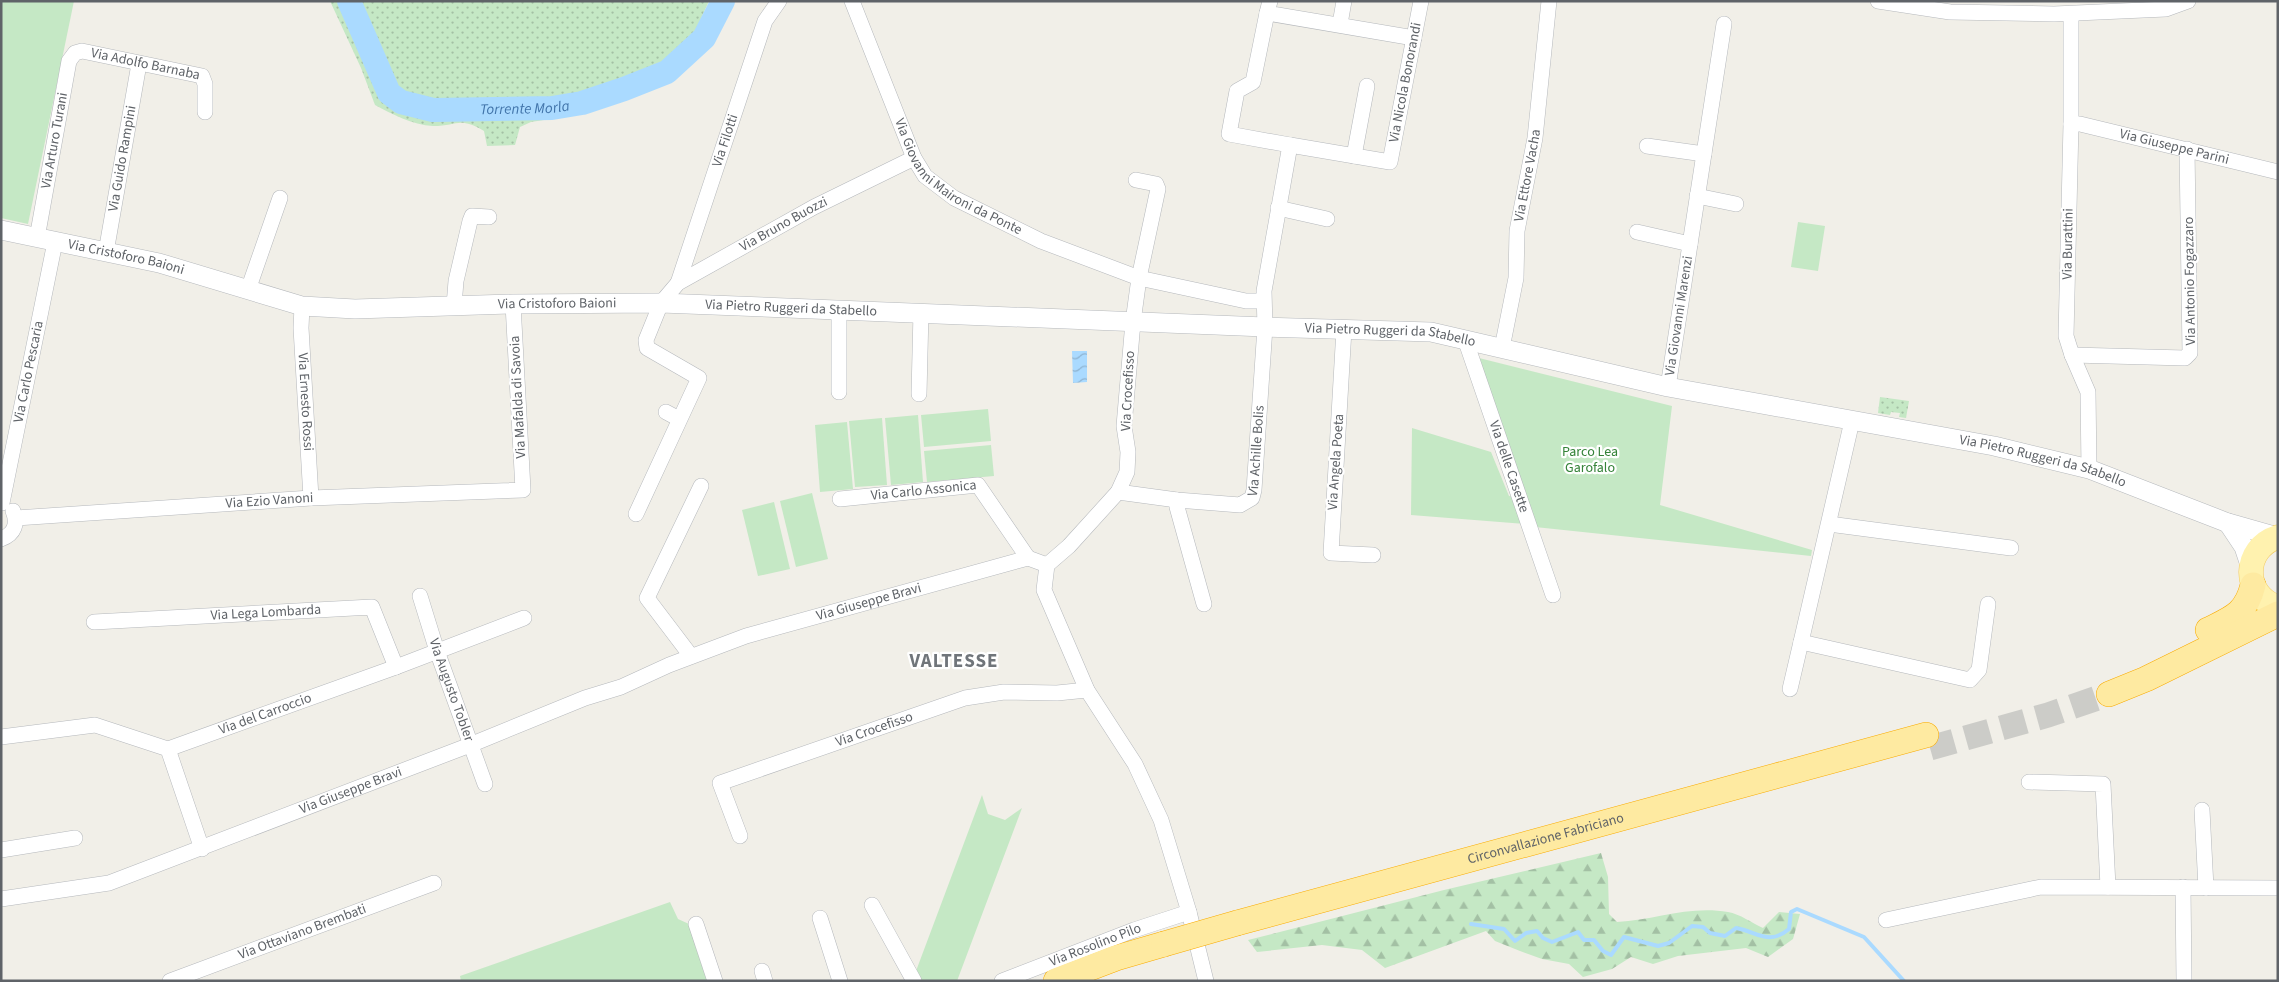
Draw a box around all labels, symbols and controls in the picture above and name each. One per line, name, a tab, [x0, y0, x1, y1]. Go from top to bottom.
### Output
street label: Via Nicola Bonorandi	[1384, 21, 1427, 144]
street label: Via Adolfo Barnaba	[89, 43, 202, 85]
street label: Via Arturo Turani	[36, 91, 73, 190]
water label: Torrente Morla	[480, 95, 571, 120]
street label: Via Guido Rampini	[103, 104, 142, 213]
street label: Via Filotti	[707, 112, 743, 170]
street label: Via Giovanni Maironi da Ponte	[889, 115, 1025, 240]
street label: Via Giuseppe Parini	[2117, 124, 2231, 170]
street label: Via Ettore Vacha	[1509, 128, 1546, 223]
street label: Via Bruno Buozzi	[736, 192, 831, 257]
street label: Via Burattini	[2057, 208, 2079, 280]
street label: Via Antonio Fogazzaro	[2179, 217, 2201, 345]
street label: Via Cristoforo Baioni	[66, 234, 187, 280]
street label: Via Giovanni Marenzi	[1660, 254, 1698, 377]
street label: Via Cristoforo Baioni	[497, 293, 617, 314]
street label: Via Pietro Ruggeri da Stabello	[705, 295, 877, 322]
street label: Via Pietro Ruggeri da Stabello	[1304, 318, 1478, 352]
street label: Via Carlo Pescaria	[9, 319, 49, 424]
street label: Via Mafalda di Savoia	[505, 335, 531, 459]
street label: Via Crocefisso	[1116, 350, 1140, 432]
street label: Via Ernesto Rossi	[292, 352, 318, 452]
street label: Via Achille Bolis	[1243, 405, 1270, 499]
street label: Via Angela Poeta	[1323, 413, 1349, 511]
street label: Via delle Casette	[1484, 418, 1534, 515]
street label: Via Pietro Ruggeri da Stabello	[1958, 430, 2129, 493]
park label: Parco Lea Garofalo	[1562, 442, 1618, 478]
street label: Via Carlo Assonica	[870, 475, 977, 506]
street label: Via Ezio Vanoni	[225, 488, 314, 514]
street label: Via Giuseppe Bravi	[814, 578, 924, 626]
street label: Via Lega Lombarda	[210, 600, 322, 626]
street label: Via Augusto Tobler	[424, 636, 479, 744]
district label: VALTESSE	[909, 648, 998, 675]
street label: Via del Carroccio	[216, 688, 315, 740]
street label: Via Crocefisso	[833, 707, 916, 752]
street label: Via Giuseppe Bravi	[297, 762, 405, 819]
street label: Circonvallazione Fabriciano	[1465, 808, 1626, 870]
street label: Via Ottaviano Brembati	[235, 899, 369, 965]
street label: Via Rosolino Pilo	[1046, 918, 1144, 972]

